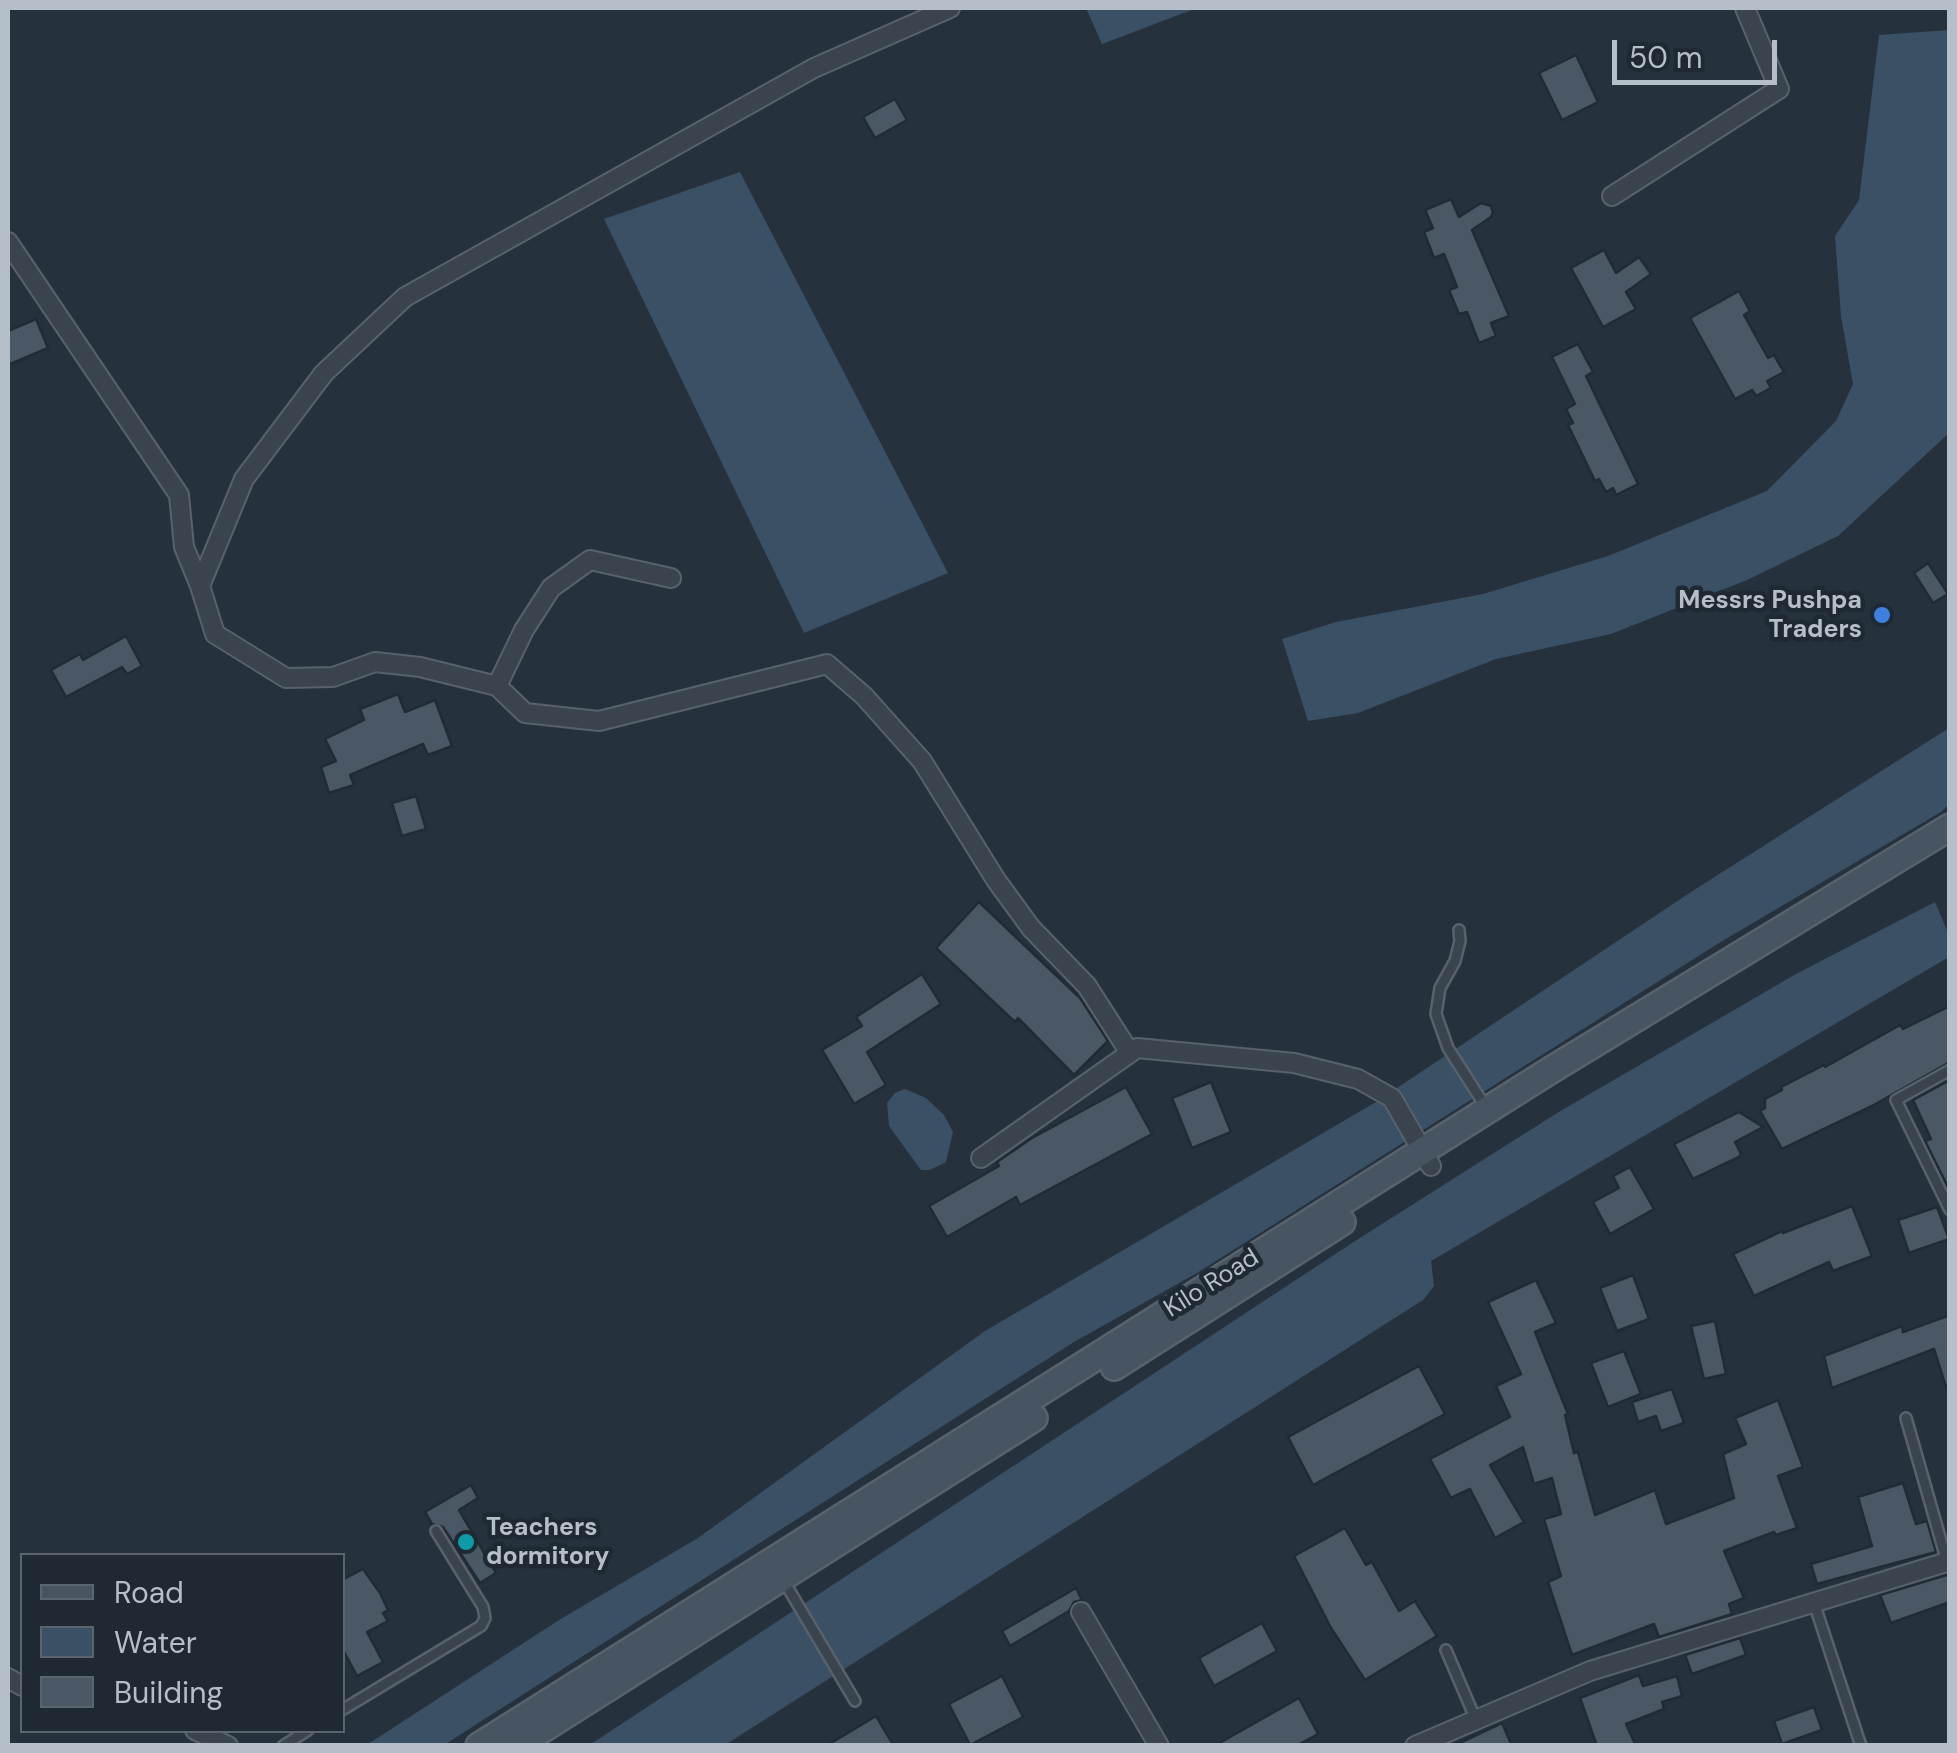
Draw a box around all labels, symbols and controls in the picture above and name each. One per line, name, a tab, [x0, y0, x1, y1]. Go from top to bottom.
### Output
scale bar	[1617, 20, 1782, 82]
text: 50 m	[1629, 38, 1703, 77]
place label: Messrs Pushpa Traders	[1678, 586, 1862, 645]
marker: Messrs Pushpa Traders	[1871, 604, 1893, 626]
street label: Kilo Road	[1159, 1243, 1265, 1325]
place label: Teachers dormitory	[486, 1513, 609, 1572]
marker: Teachers dormitory	[455, 1531, 477, 1553]
legend	[20, 1553, 345, 1733]
text: Road	[114, 1573, 184, 1612]
text: Water	[114, 1623, 197, 1662]
text: Building	[114, 1673, 223, 1712]

